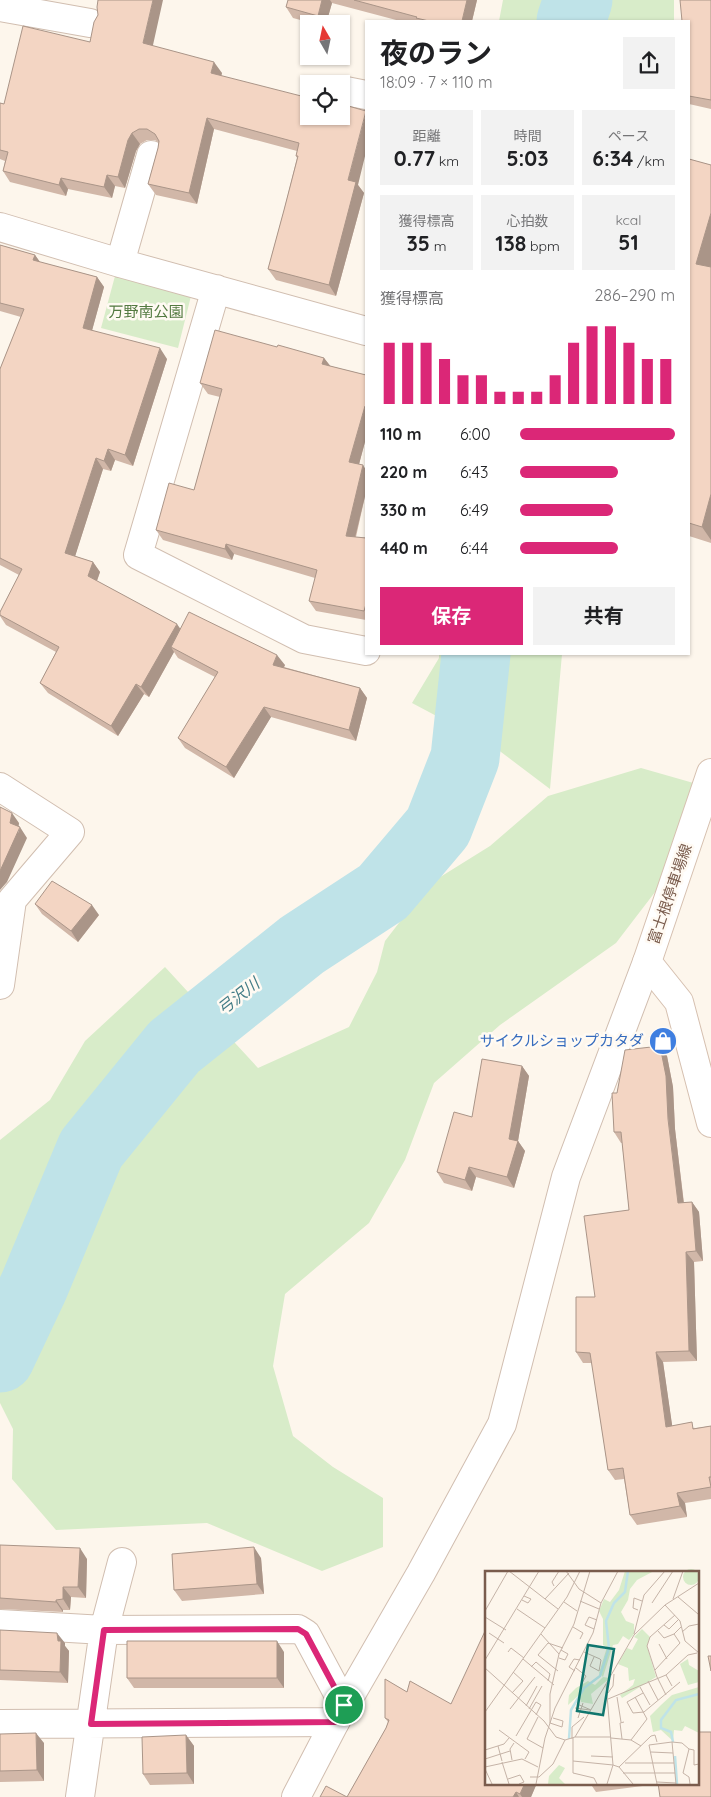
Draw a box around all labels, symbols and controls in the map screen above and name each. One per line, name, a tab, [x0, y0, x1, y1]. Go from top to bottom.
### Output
north arrow	[300, 15, 350, 65]
map controls	[300, 15, 350, 125]
text: 夜のラン	[380, 35, 492, 70]
button: share	[623, 37, 675, 89]
text: 18:09 · 7 × 110 m	[380, 72, 493, 92]
button: locate	[300, 75, 350, 125]
text: 距離	[413, 127, 441, 145]
text: 時間	[514, 127, 542, 145]
text: ペース	[608, 127, 649, 145]
text: 0.77	[394, 145, 435, 171]
text: 5:03	[507, 145, 549, 171]
text: 6:34	[592, 145, 633, 171]
text: km	[435, 152, 459, 170]
text: /km	[633, 152, 665, 170]
text: kcal	[615, 211, 642, 229]
text: 獲得標高	[399, 212, 455, 230]
text: 心拍数	[507, 212, 549, 230]
text: 51	[618, 229, 639, 255]
text: 35	[407, 230, 430, 256]
text: 138	[495, 230, 526, 256]
text: m	[430, 237, 446, 255]
text: bpm	[526, 237, 560, 255]
text: 286–290 m	[594, 285, 675, 305]
text: 獲得標高	[380, 288, 444, 308]
park label: 万野南公園	[108, 302, 184, 321]
text: 110 m	[380, 424, 422, 444]
text: 6:00	[460, 424, 491, 444]
text: 220 m	[380, 462, 427, 482]
text: 6:43	[460, 462, 488, 482]
text: 330 m	[380, 500, 426, 520]
text: 6:49	[460, 500, 489, 520]
text: 440 m	[380, 538, 428, 558]
text: 6:44	[460, 538, 488, 558]
button: 保存	[380, 587, 523, 645]
button: 共有	[533, 587, 675, 645]
street label: 富士根停車場線	[643, 841, 696, 947]
water label: 弓沢川	[213, 972, 265, 1019]
shop icon: サイクルショップカタダ	[648, 1026, 678, 1056]
place label: サイクルショップカタダ	[480, 1031, 644, 1050]
inset map	[485, 1571, 698, 1784]
pin	[323, 1684, 365, 1726]
icon: arrive	[330, 1691, 358, 1719]

